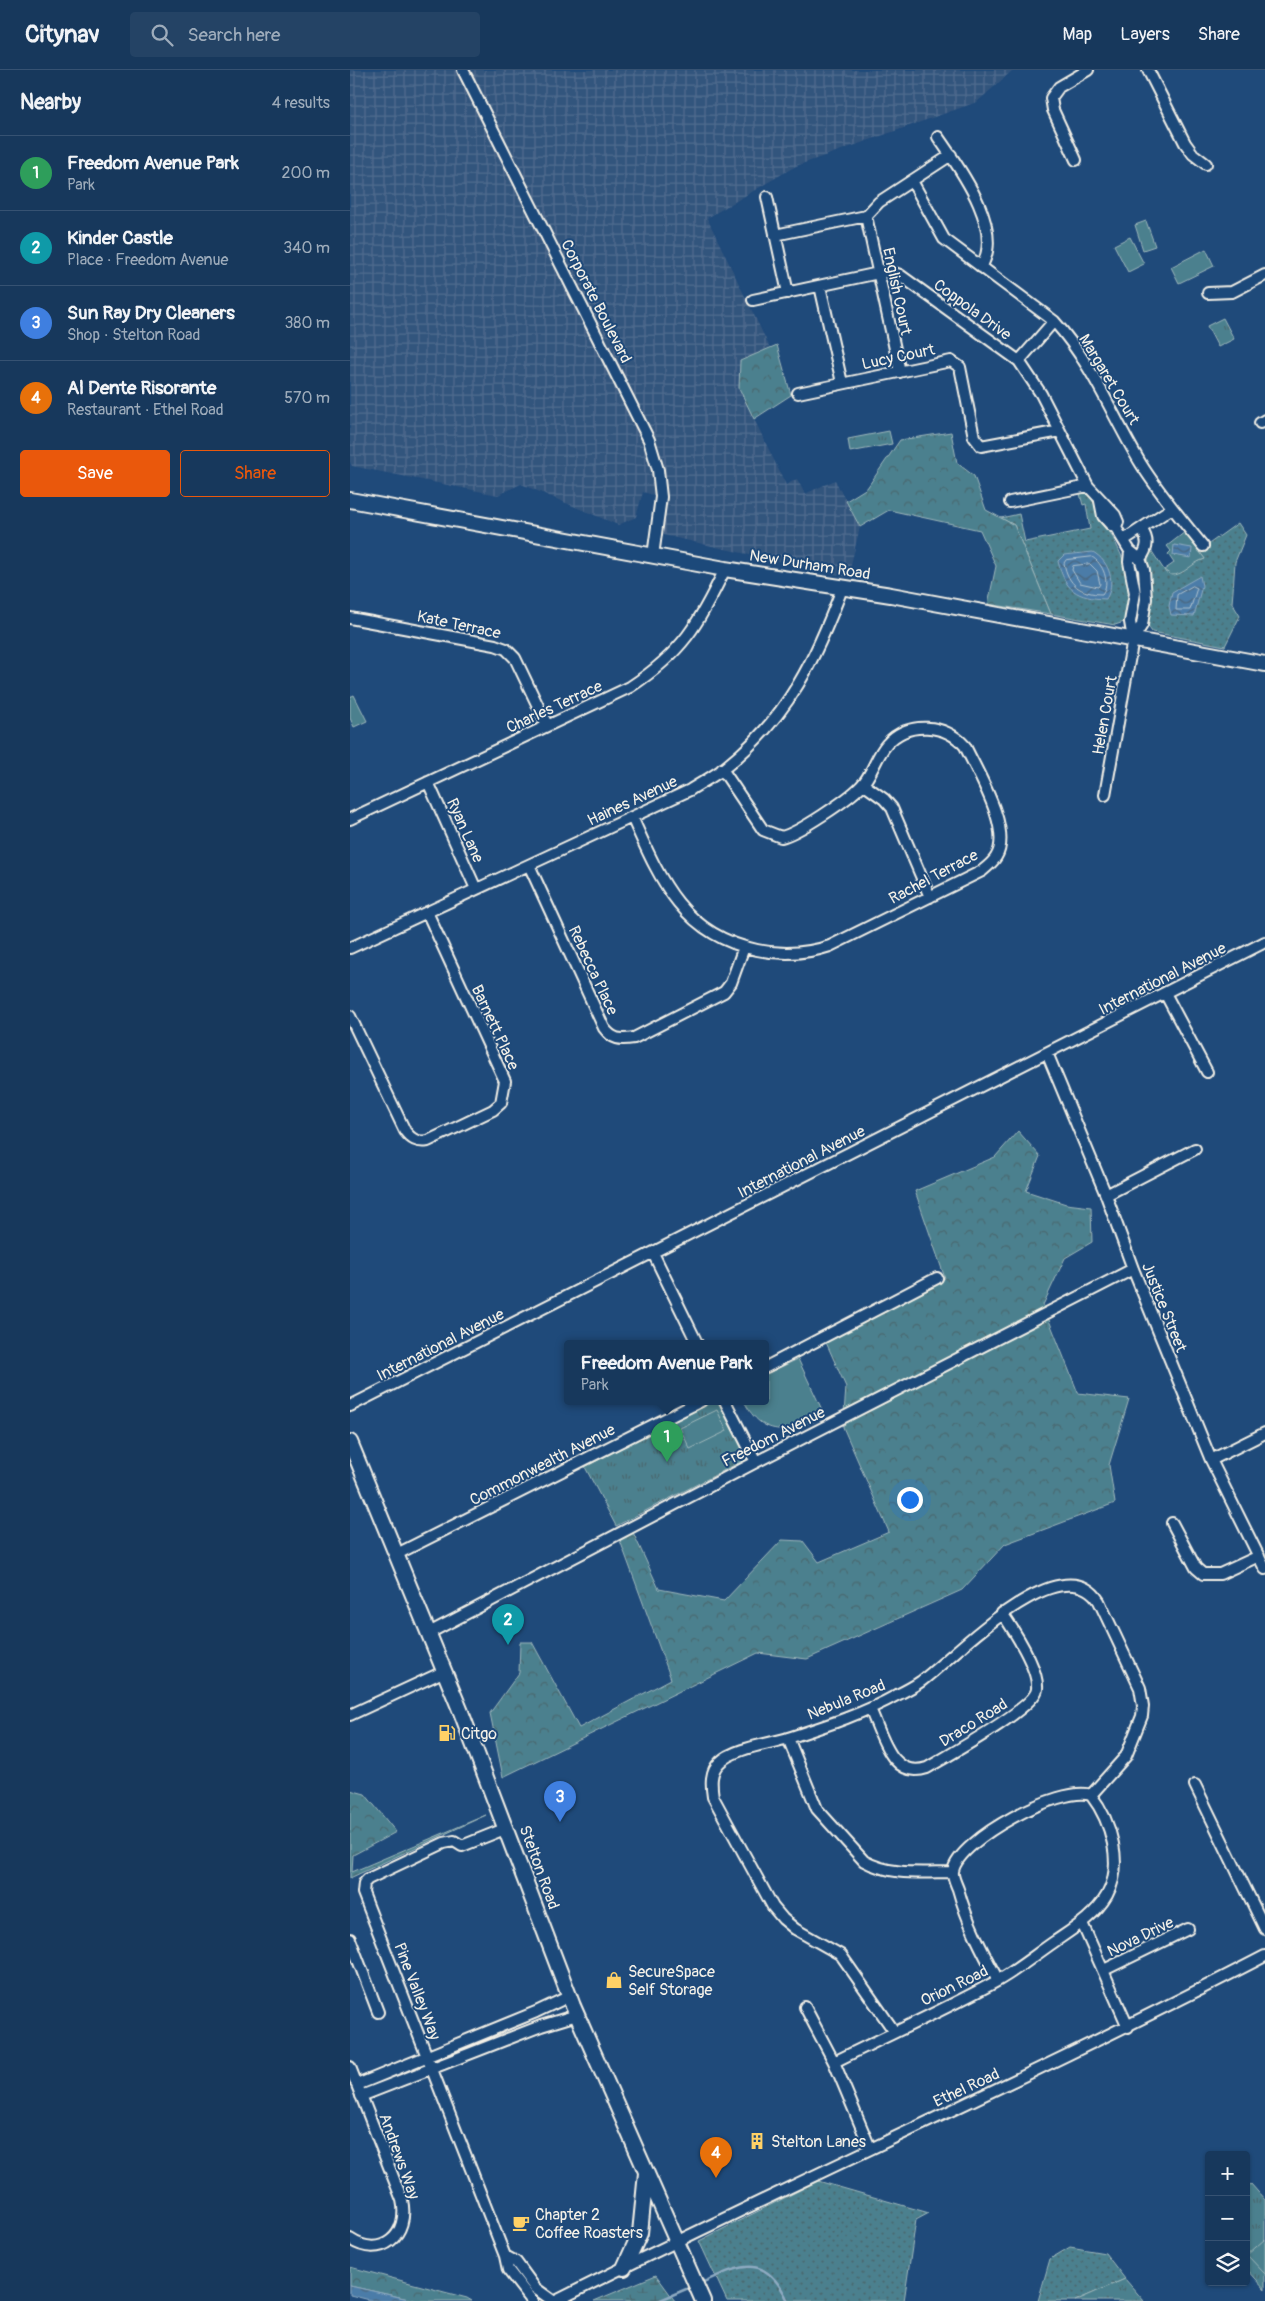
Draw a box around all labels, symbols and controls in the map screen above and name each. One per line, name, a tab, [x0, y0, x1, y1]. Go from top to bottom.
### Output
search box	[130, 12, 480, 57]
text: Citynav	[25, 20, 100, 49]
icon: search	[148, 21, 176, 49]
text: Search here	[188, 23, 280, 47]
text: Map	[1063, 23, 1092, 46]
text: Layers	[1120, 23, 1170, 46]
text: Share	[1198, 23, 1240, 46]
text: Nearby	[20, 89, 81, 116]
text: 4 results	[272, 93, 330, 113]
text: Freedom Avenue Park	[67, 151, 239, 175]
text: 1	[33, 163, 39, 183]
text: 200 m	[282, 163, 330, 183]
text: Park	[67, 175, 95, 195]
text: Kinder Castle	[67, 226, 173, 250]
street label: Corporate Boulevard	[556, 236, 636, 367]
text: 2	[32, 238, 40, 258]
text: 340 m	[283, 238, 330, 258]
street label: English Court	[878, 246, 916, 337]
text: Place · Freedom Avenue	[67, 250, 229, 270]
street label: Coppola Drive	[930, 275, 1015, 345]
text: Sun Ray Dry Cleaners	[67, 301, 235, 325]
text: 3	[32, 313, 40, 333]
text: 380 m	[284, 313, 330, 333]
text: Shop · Stelton Road	[67, 325, 200, 345]
street label: Margaret Court	[1074, 331, 1144, 429]
street label: Lucy Court	[860, 339, 937, 374]
text: Al Dente Risorante	[67, 376, 216, 400]
text: 4	[31, 388, 41, 408]
text: 570 m	[284, 388, 330, 408]
text: Restaurant · Ethel Road	[67, 400, 224, 420]
button: Save	[20, 450, 170, 497]
button: Share	[180, 450, 330, 497]
street label: New Durham Road	[748, 546, 872, 584]
street label: Kate Terrace	[415, 606, 503, 644]
street label: Helen Court	[1088, 674, 1122, 756]
street label: Charles Terrace	[503, 676, 606, 738]
street label: Haines Avenue	[584, 771, 681, 830]
street label: Ryan Lane	[442, 795, 488, 866]
street label: Rachel Terrace	[885, 845, 982, 909]
street label: Rebecca Place	[564, 923, 623, 1018]
street label: International Avenue	[1095, 938, 1230, 1020]
street label: Barnett Place	[467, 982, 524, 1073]
street label: International Avenue	[734, 1121, 869, 1203]
street label: Justice Street	[1137, 1260, 1191, 1356]
street label: International Avenue	[373, 1304, 508, 1386]
popup	[564, 1340, 769, 1405]
text: Freedom Avenue Park	[581, 1351, 752, 1375]
text: Park	[581, 1375, 609, 1395]
street label: Freedom Avenue	[718, 1402, 829, 1472]
street label: Commonwealth Avenue	[466, 1420, 619, 1510]
pin: 1	[651, 1421, 683, 1462]
your location	[897, 1487, 923, 1513]
pin: 2	[492, 1604, 524, 1645]
street label: Nebula Road	[804, 1675, 888, 1725]
street label: Draco Road	[936, 1694, 1011, 1752]
fuel station icon: Citgo	[437, 1723, 457, 1743]
place label: Citgo	[461, 1724, 497, 1744]
pin: 3	[544, 1781, 576, 1822]
street label: Stelton Road	[515, 1823, 564, 1912]
street label: Nova Drive	[1104, 1912, 1177, 1962]
street label: Pine Valley Way	[389, 1940, 445, 2043]
street label: Orion Road	[917, 1961, 992, 2011]
place label: SecureSpace Self Storage	[628, 1962, 715, 2000]
shop icon: SecureSpace Self Storage	[604, 1970, 624, 1990]
street label: Ethel Road	[930, 2064, 1003, 2112]
street label: Andrews Way	[374, 2111, 424, 2202]
building icon: Stelton Lanes	[747, 2131, 767, 2151]
place label: Stelton Lanes	[771, 2132, 866, 2152]
pin: 4	[700, 2137, 732, 2178]
map controls	[1205, 2151, 1250, 2286]
button: +	[1205, 2151, 1250, 2196]
button: −	[1205, 2196, 1250, 2241]
place label: Chapter 2 Coffee Roasters	[535, 2205, 643, 2243]
cafe icon: Chapter 2 Coffee Roasters	[511, 2213, 531, 2233]
button: layers	[1205, 2241, 1250, 2286]

